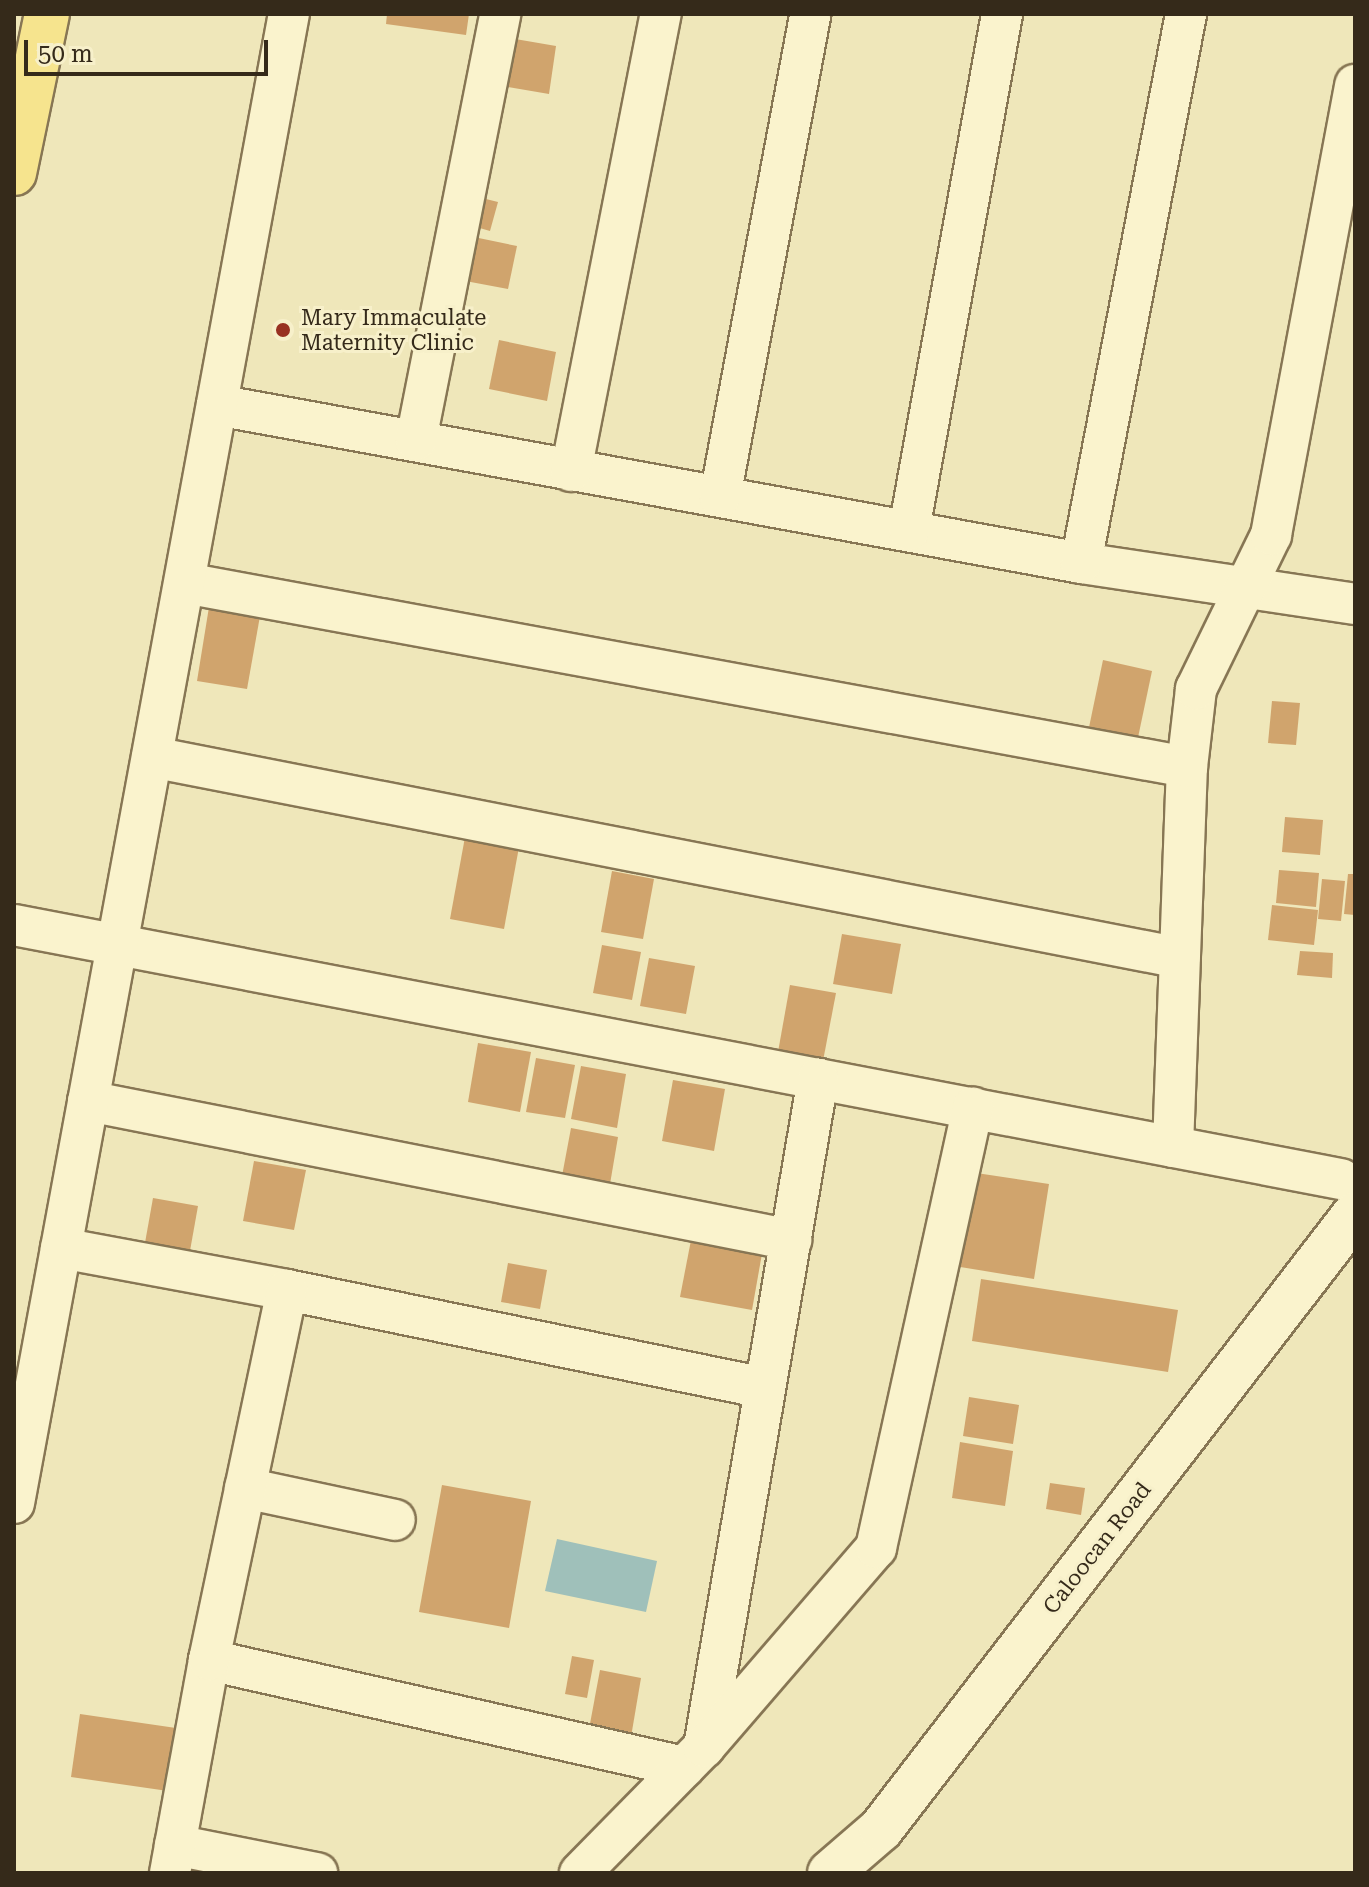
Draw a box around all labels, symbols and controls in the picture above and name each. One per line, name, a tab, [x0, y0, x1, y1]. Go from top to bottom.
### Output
scale bar	[28, 24, 272, 74]
text: 50 m	[38, 40, 93, 68]
place label: Mary Immaculate Maternity Clinic	[301, 304, 486, 356]
marker: Mary Immaculate Maternity Clinic	[272, 319, 294, 341]
street label: Caloocan Road	[1037, 1477, 1157, 1619]

